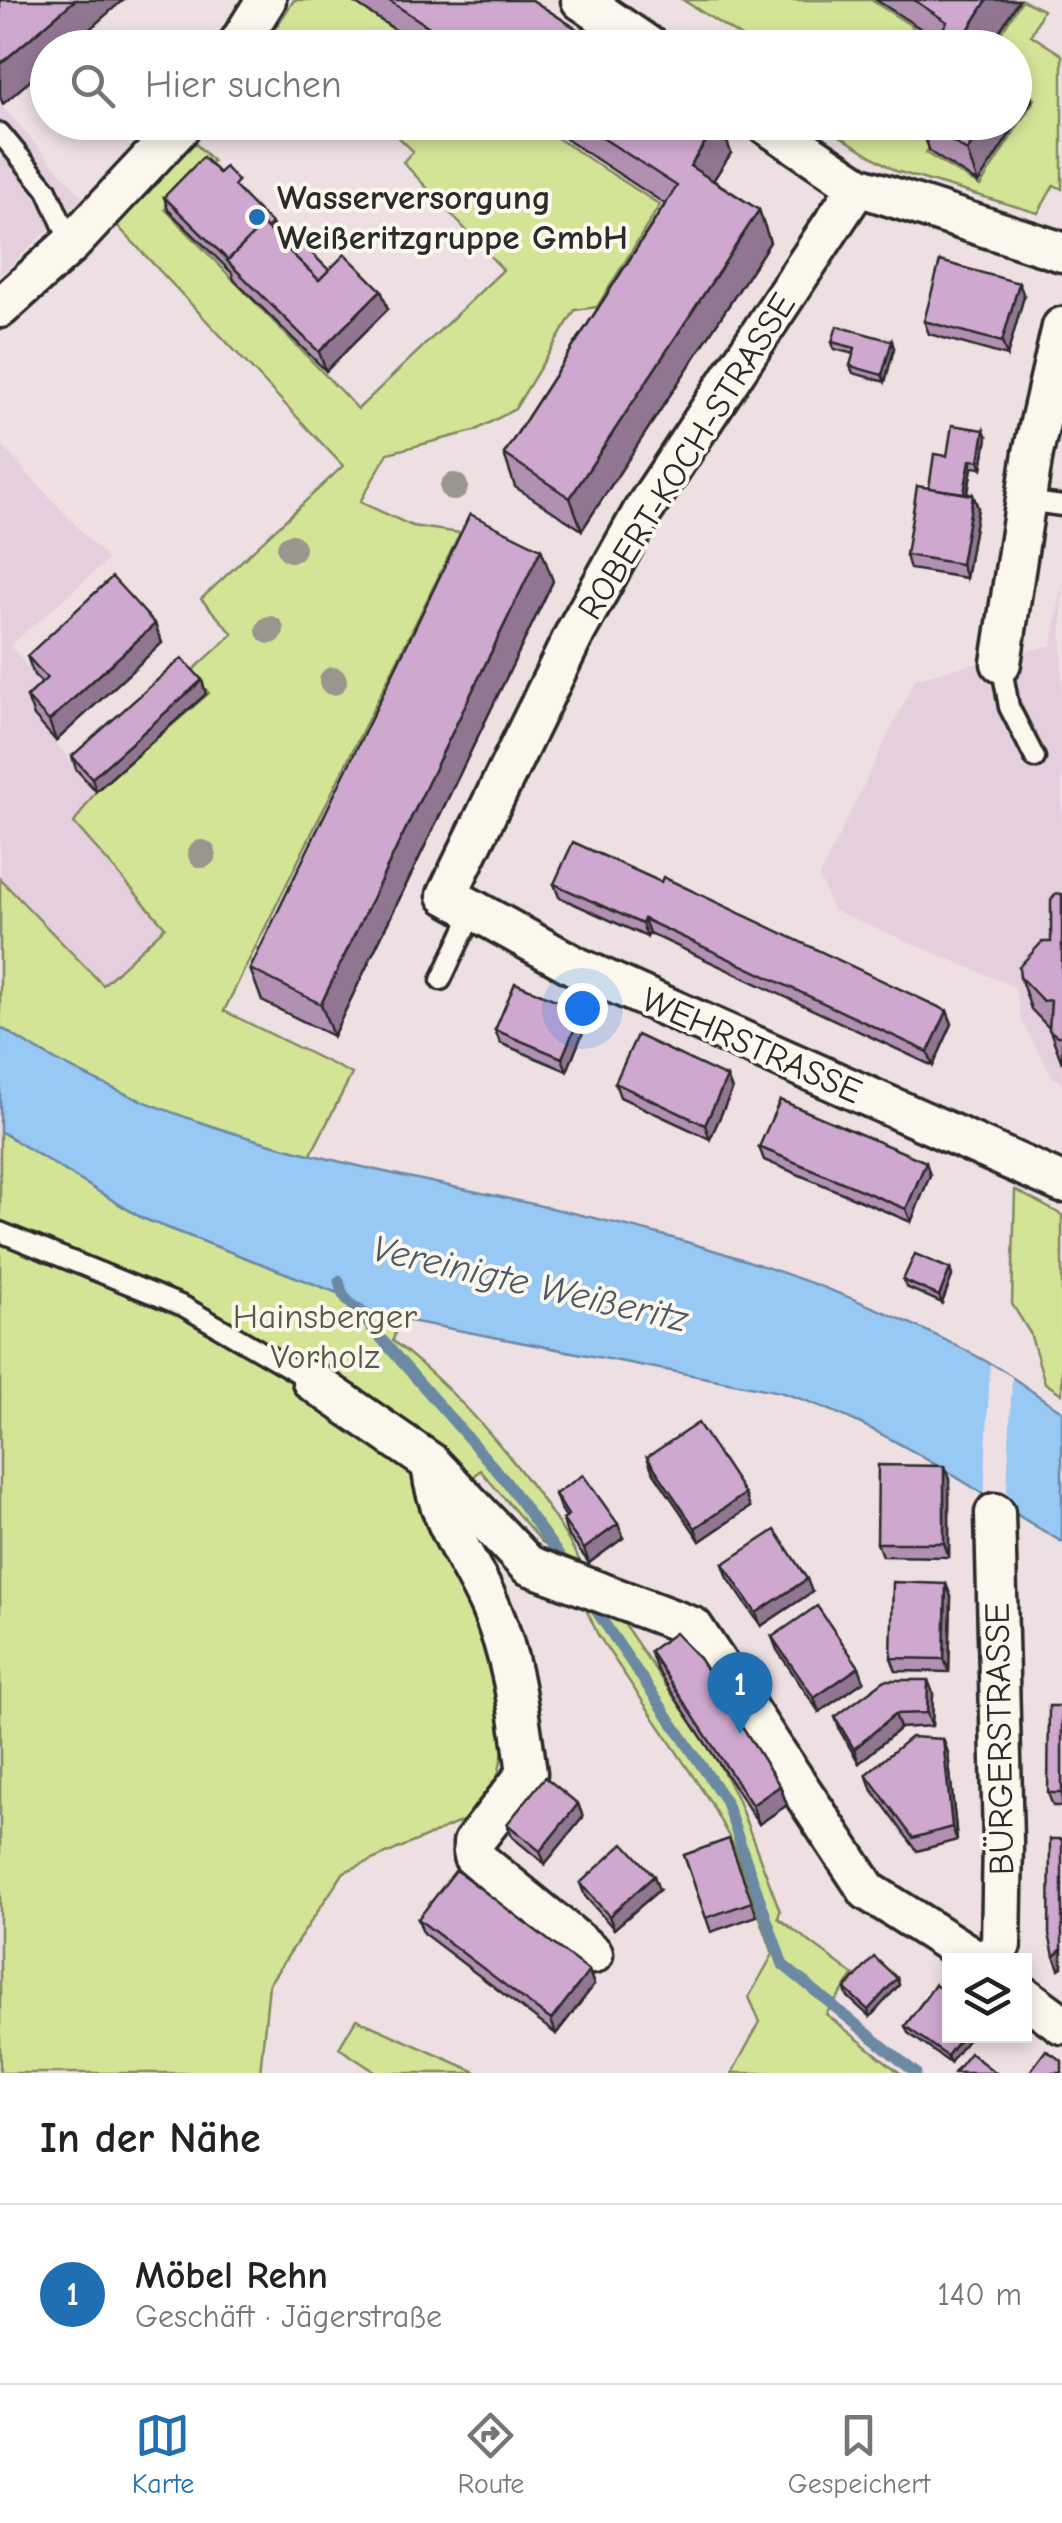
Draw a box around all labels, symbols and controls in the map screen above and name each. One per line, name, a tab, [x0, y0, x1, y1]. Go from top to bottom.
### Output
search box	[30, 30, 1032, 140]
icon: search	[65, 58, 120, 113]
text: Hier suchen	[145, 63, 342, 107]
place label: Wasserversorgung Weißeritzgruppe GmbH	[277, 177, 628, 258]
marker: Wasserversorgung Weißeritzgruppe GmbH	[246, 206, 268, 228]
street label: ROBERT-KOCH-STRASSE	[569, 286, 804, 627]
street label: WEHRSTRASSE	[636, 979, 868, 1112]
your location	[557, 983, 608, 1034]
water label: Vereinigte Weißeritz	[368, 1226, 693, 1342]
park label: Hainsberger Vorholz	[233, 1296, 417, 1377]
street label: BÜRGERSTRASSE	[977, 1602, 1022, 1875]
pin: 1	[708, 1652, 772, 1734]
map controls	[942, 1953, 1032, 2043]
button: layers	[942, 1953, 1032, 2043]
text: In der Nähe	[40, 2114, 261, 2163]
text: Möbel Rehn	[135, 2254, 328, 2298]
text: 1	[66, 2276, 79, 2313]
text: 140 m	[937, 2276, 1022, 2313]
text: Geschäft · Jägerstraße	[135, 2298, 442, 2335]
tab: Karte	[132, 2408, 194, 2500]
tab: Route	[458, 2408, 524, 2500]
tab: Gespeichert	[788, 2408, 930, 2500]

